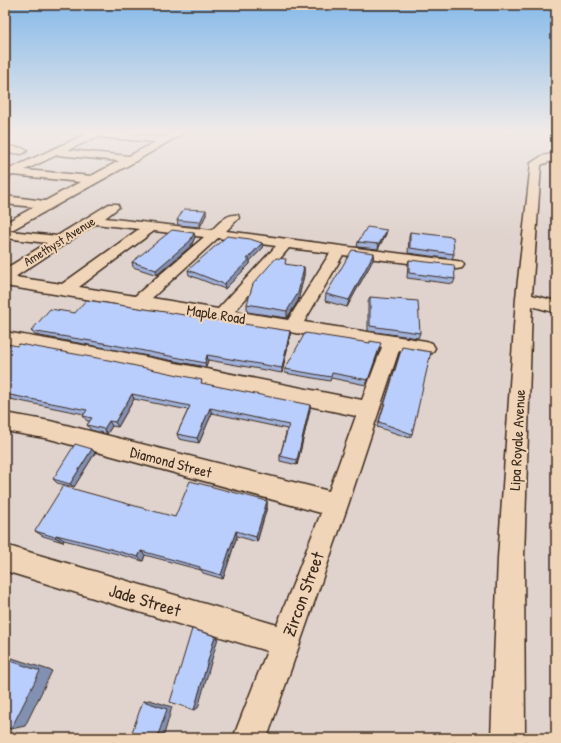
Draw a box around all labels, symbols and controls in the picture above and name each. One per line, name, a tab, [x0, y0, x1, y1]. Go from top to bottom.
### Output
street label: Amethyst Avenue	[20, 212, 98, 270]
street label: Maple Road	[185, 299, 247, 329]
street label: Lipa Royale Avenue	[504, 389, 530, 491]
street label: Diamond Street	[128, 441, 215, 483]
street label: Zircon Street	[276, 547, 330, 640]
street label: Jade Street	[106, 577, 185, 623]

